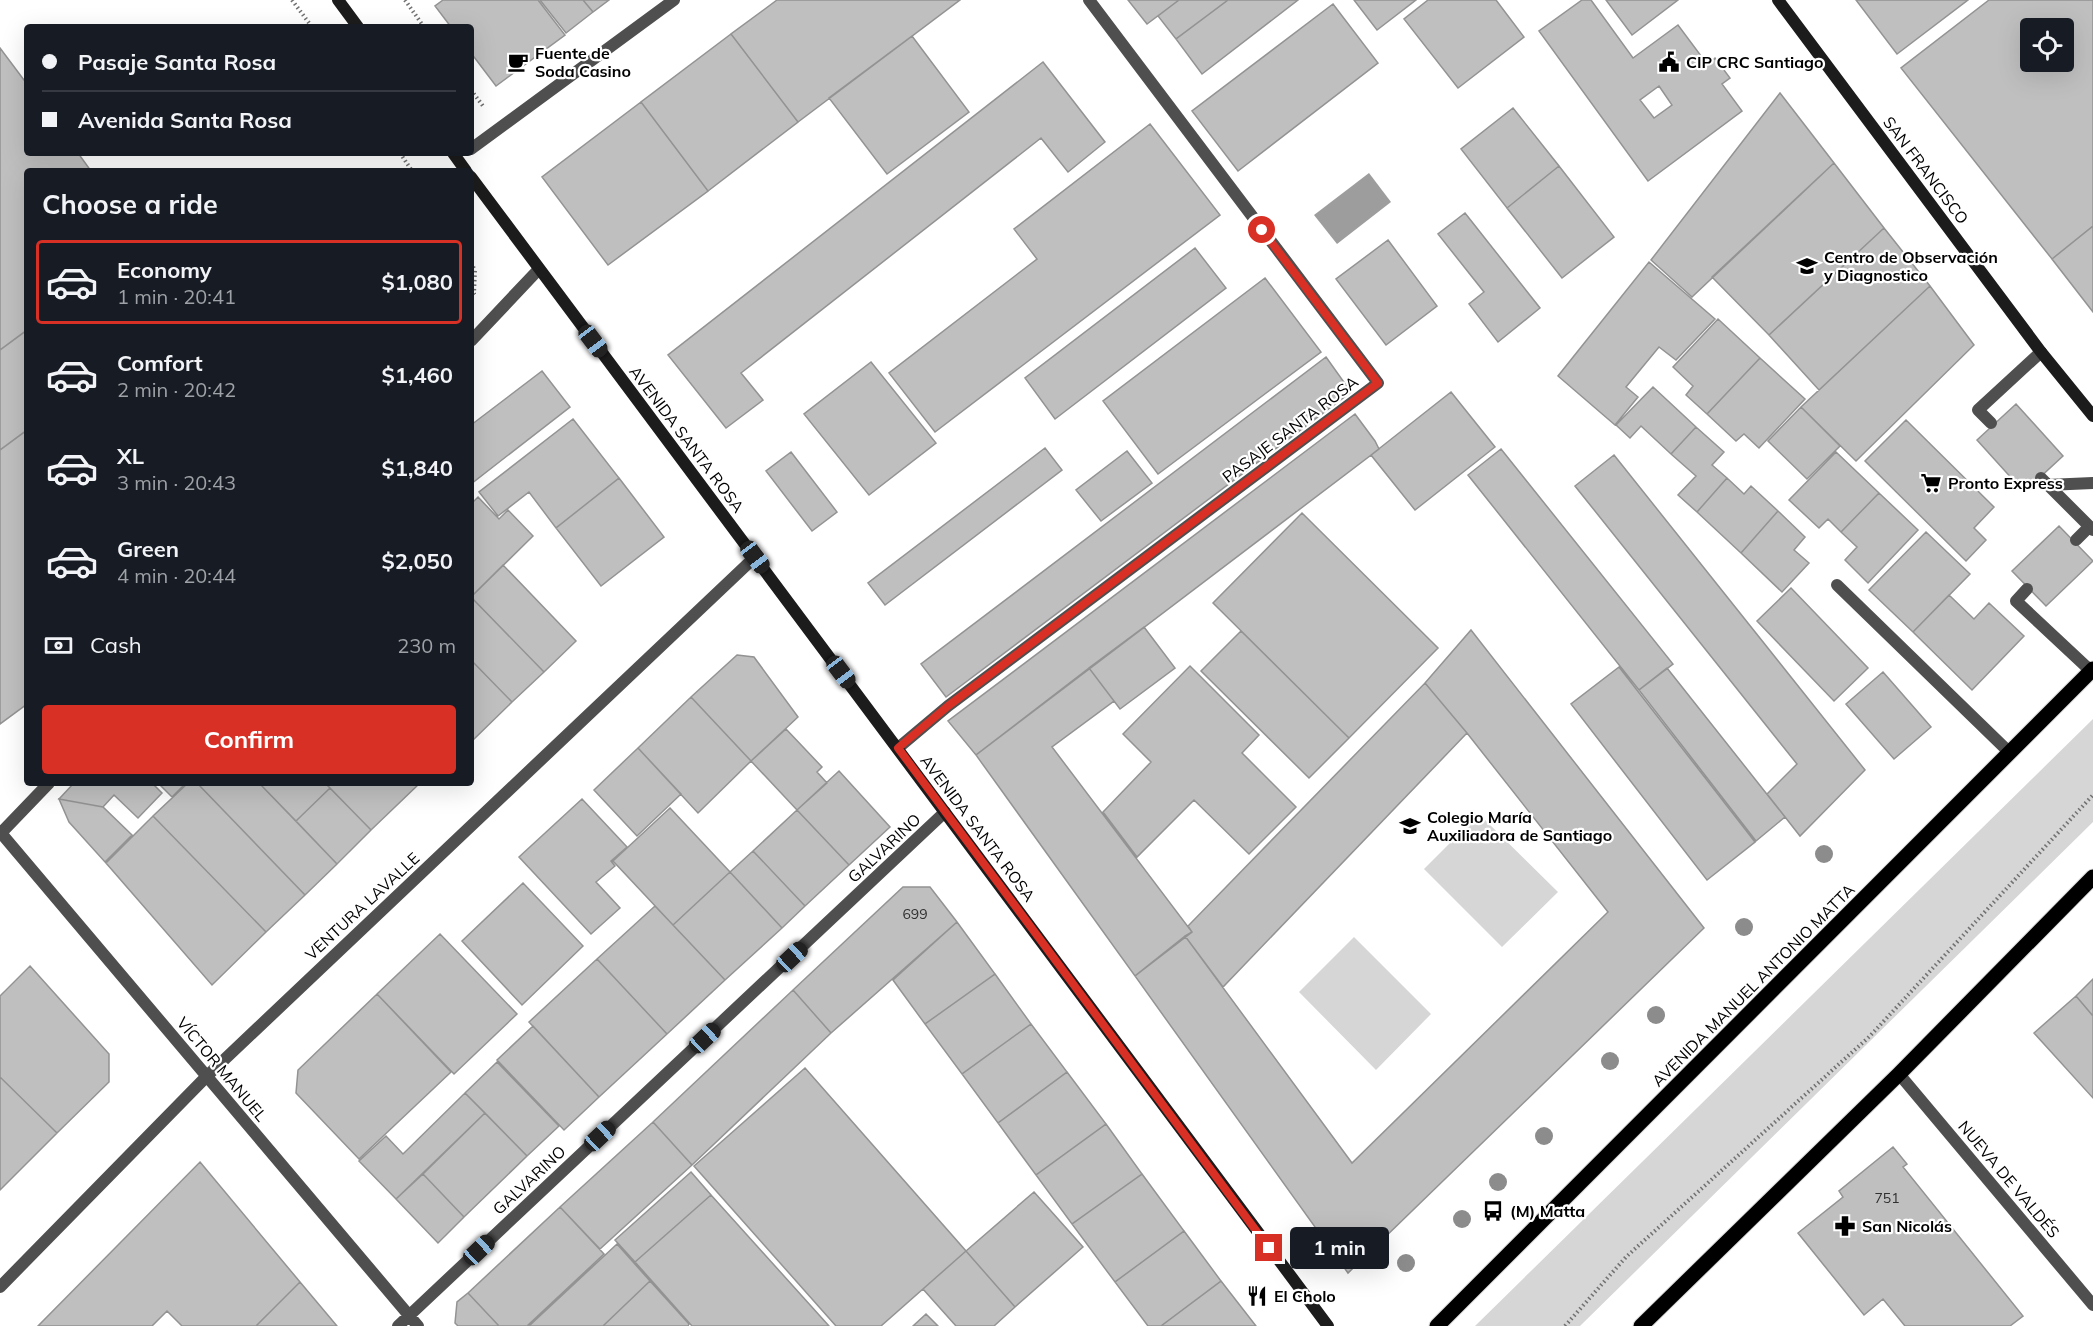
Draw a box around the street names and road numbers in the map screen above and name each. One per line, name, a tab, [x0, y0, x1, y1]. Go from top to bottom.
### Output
street label: SAN FRANCISCO	[1879, 112, 1973, 228]
street label: AVENIDA SANTA ROSA	[625, 362, 749, 516]
street label: PASAJE SANTA ROSA	[1218, 371, 1362, 487]
street label: AVENIDA SANTA ROSA	[916, 751, 1040, 905]
street label: GALVARINO	[843, 809, 925, 887]
street label: VENTURA LAVALLE	[301, 848, 423, 964]
street label: AVENIDA MANUEL ANTONIO MATTA	[1647, 879, 1859, 1091]
street label: VÍCTOR MANUEL	[173, 1013, 272, 1125]
street label: NUEVA DE VALDÉS	[1954, 1116, 2064, 1242]
street label: GALVARINO	[488, 1141, 570, 1219]

